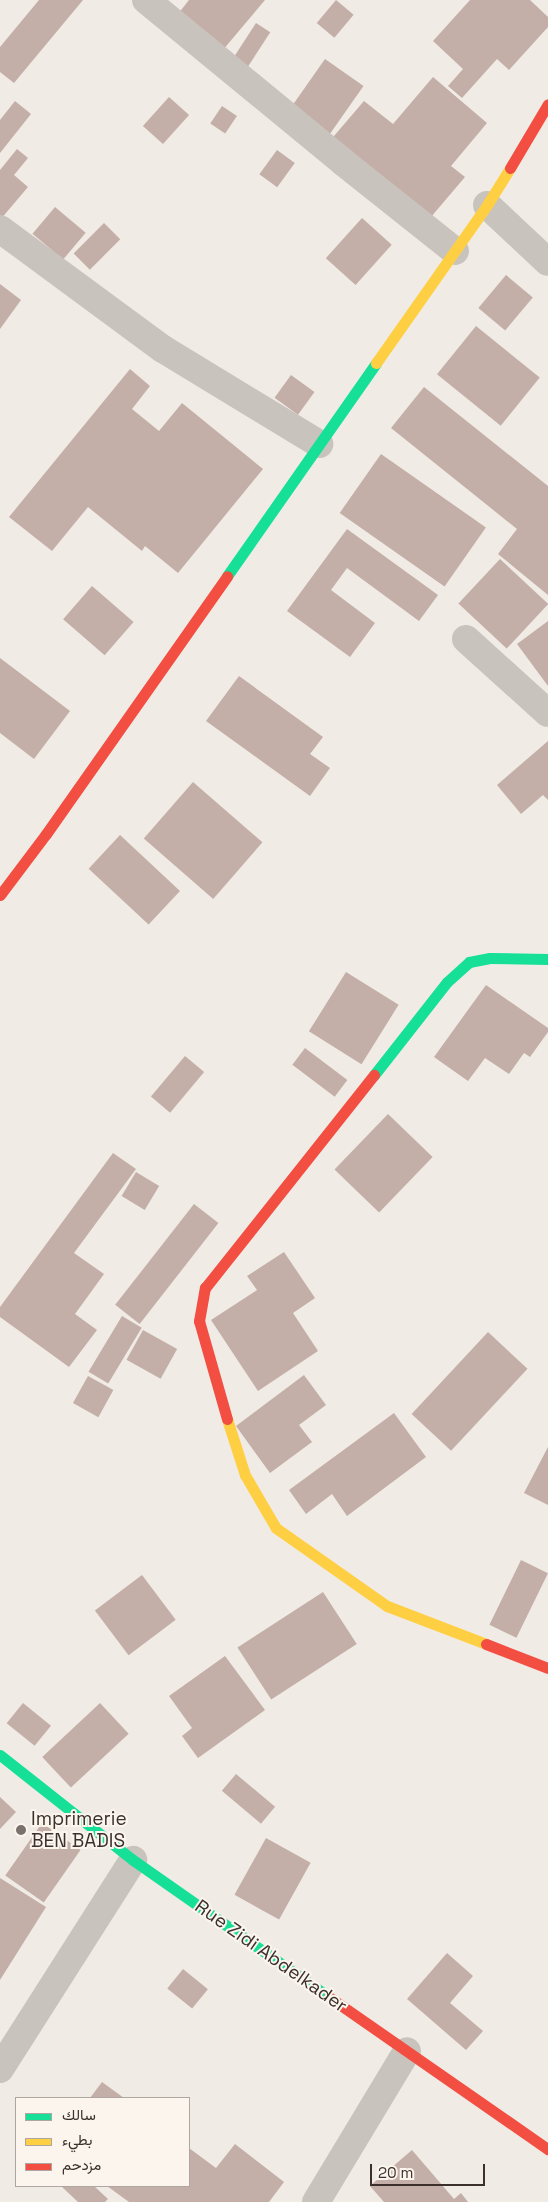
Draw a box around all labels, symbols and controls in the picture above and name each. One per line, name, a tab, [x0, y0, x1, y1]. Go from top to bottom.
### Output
place label: Imprimerie BEN BADIS	[31, 1808, 127, 1852]
marker: Imprimerie BEN BADIS	[15, 1824, 27, 1836]
street label: Rue Zidi Abdelkader	[190, 1895, 352, 2017]
legend	[15, 2097, 190, 2187]
text: سالك	[62, 2105, 96, 2124]
text: بطيء	[62, 2130, 92, 2149]
scale bar	[373, 2154, 488, 2186]
text: مزدحم	[62, 2155, 101, 2174]
text: 20 m	[378, 2163, 413, 2182]

